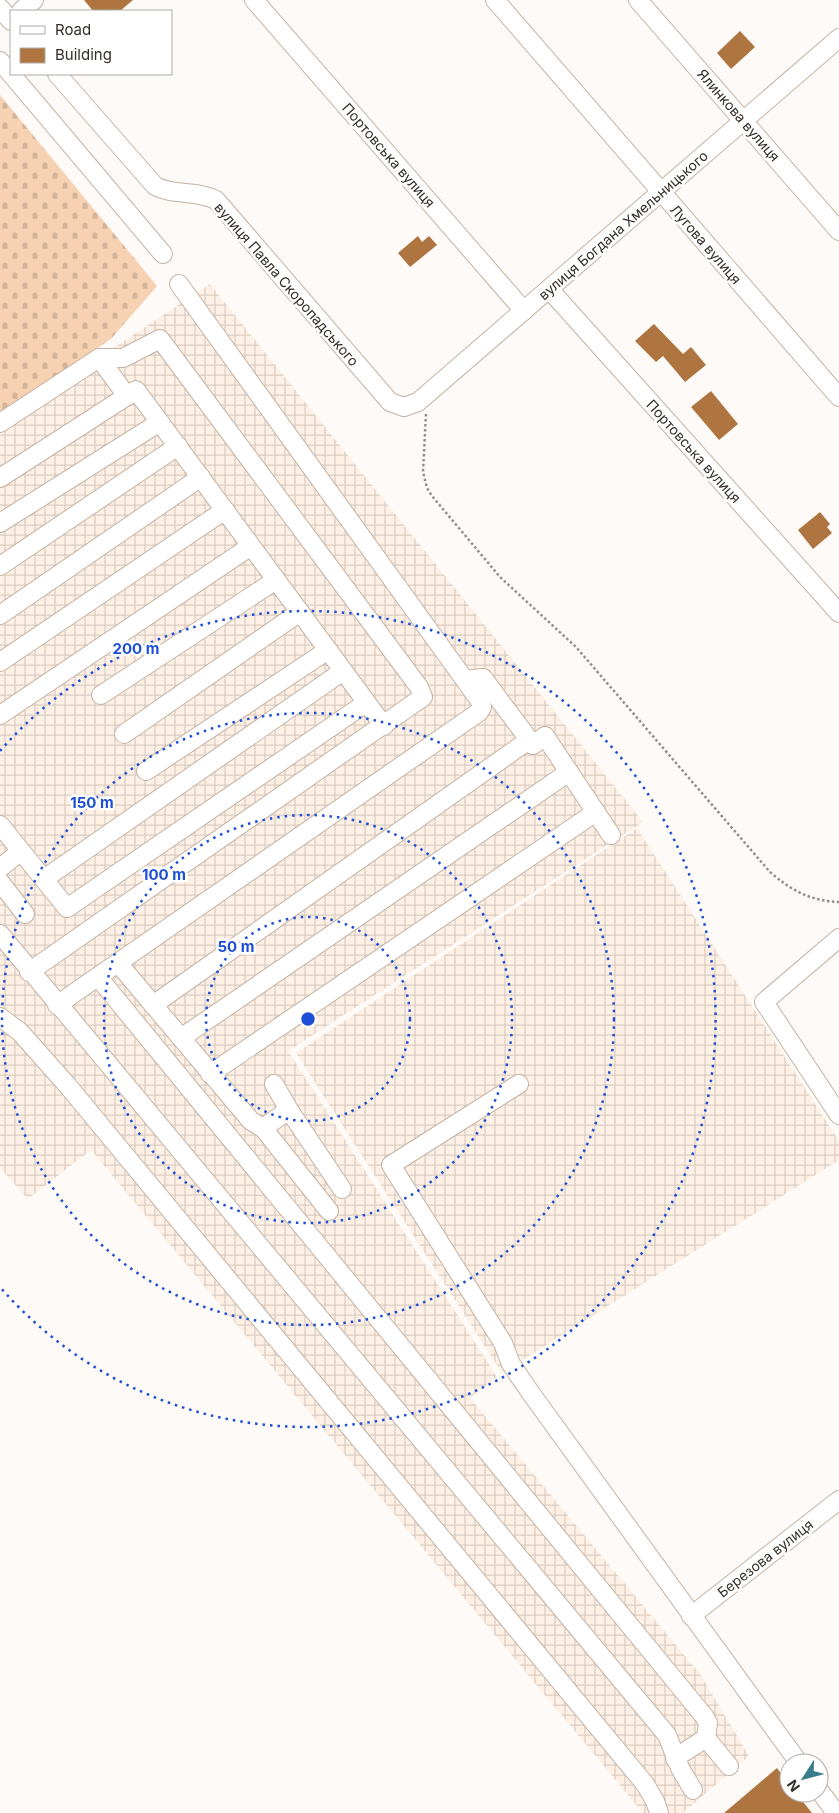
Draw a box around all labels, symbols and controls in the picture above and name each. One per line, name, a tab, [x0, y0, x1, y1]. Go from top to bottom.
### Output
legend	[10, 10, 172, 75]
text: Road	[55, 20, 91, 39]
text: Building	[55, 45, 112, 64]
street label: Ялинкова вулиця	[694, 65, 784, 165]
street label: Портовська вулиця	[339, 99, 439, 211]
street label: вулиця Богдана Хмельницького	[535, 147, 711, 303]
street label: вулиця Павла Скоропадського	[211, 199, 363, 369]
street label: Лугова вулиця	[667, 201, 745, 287]
street label: Портовська вулиця	[643, 396, 745, 506]
text: 200 m	[113, 639, 159, 658]
text: 150 m	[70, 793, 114, 812]
text: 100 m	[142, 865, 186, 884]
text: 50 m	[218, 937, 254, 956]
centre of rings	[299, 1010, 317, 1028]
street label: Березова вулиця	[714, 1515, 816, 1601]
north arrow	[779, 1753, 829, 1803]
text: N	[783, 1777, 803, 1795]

